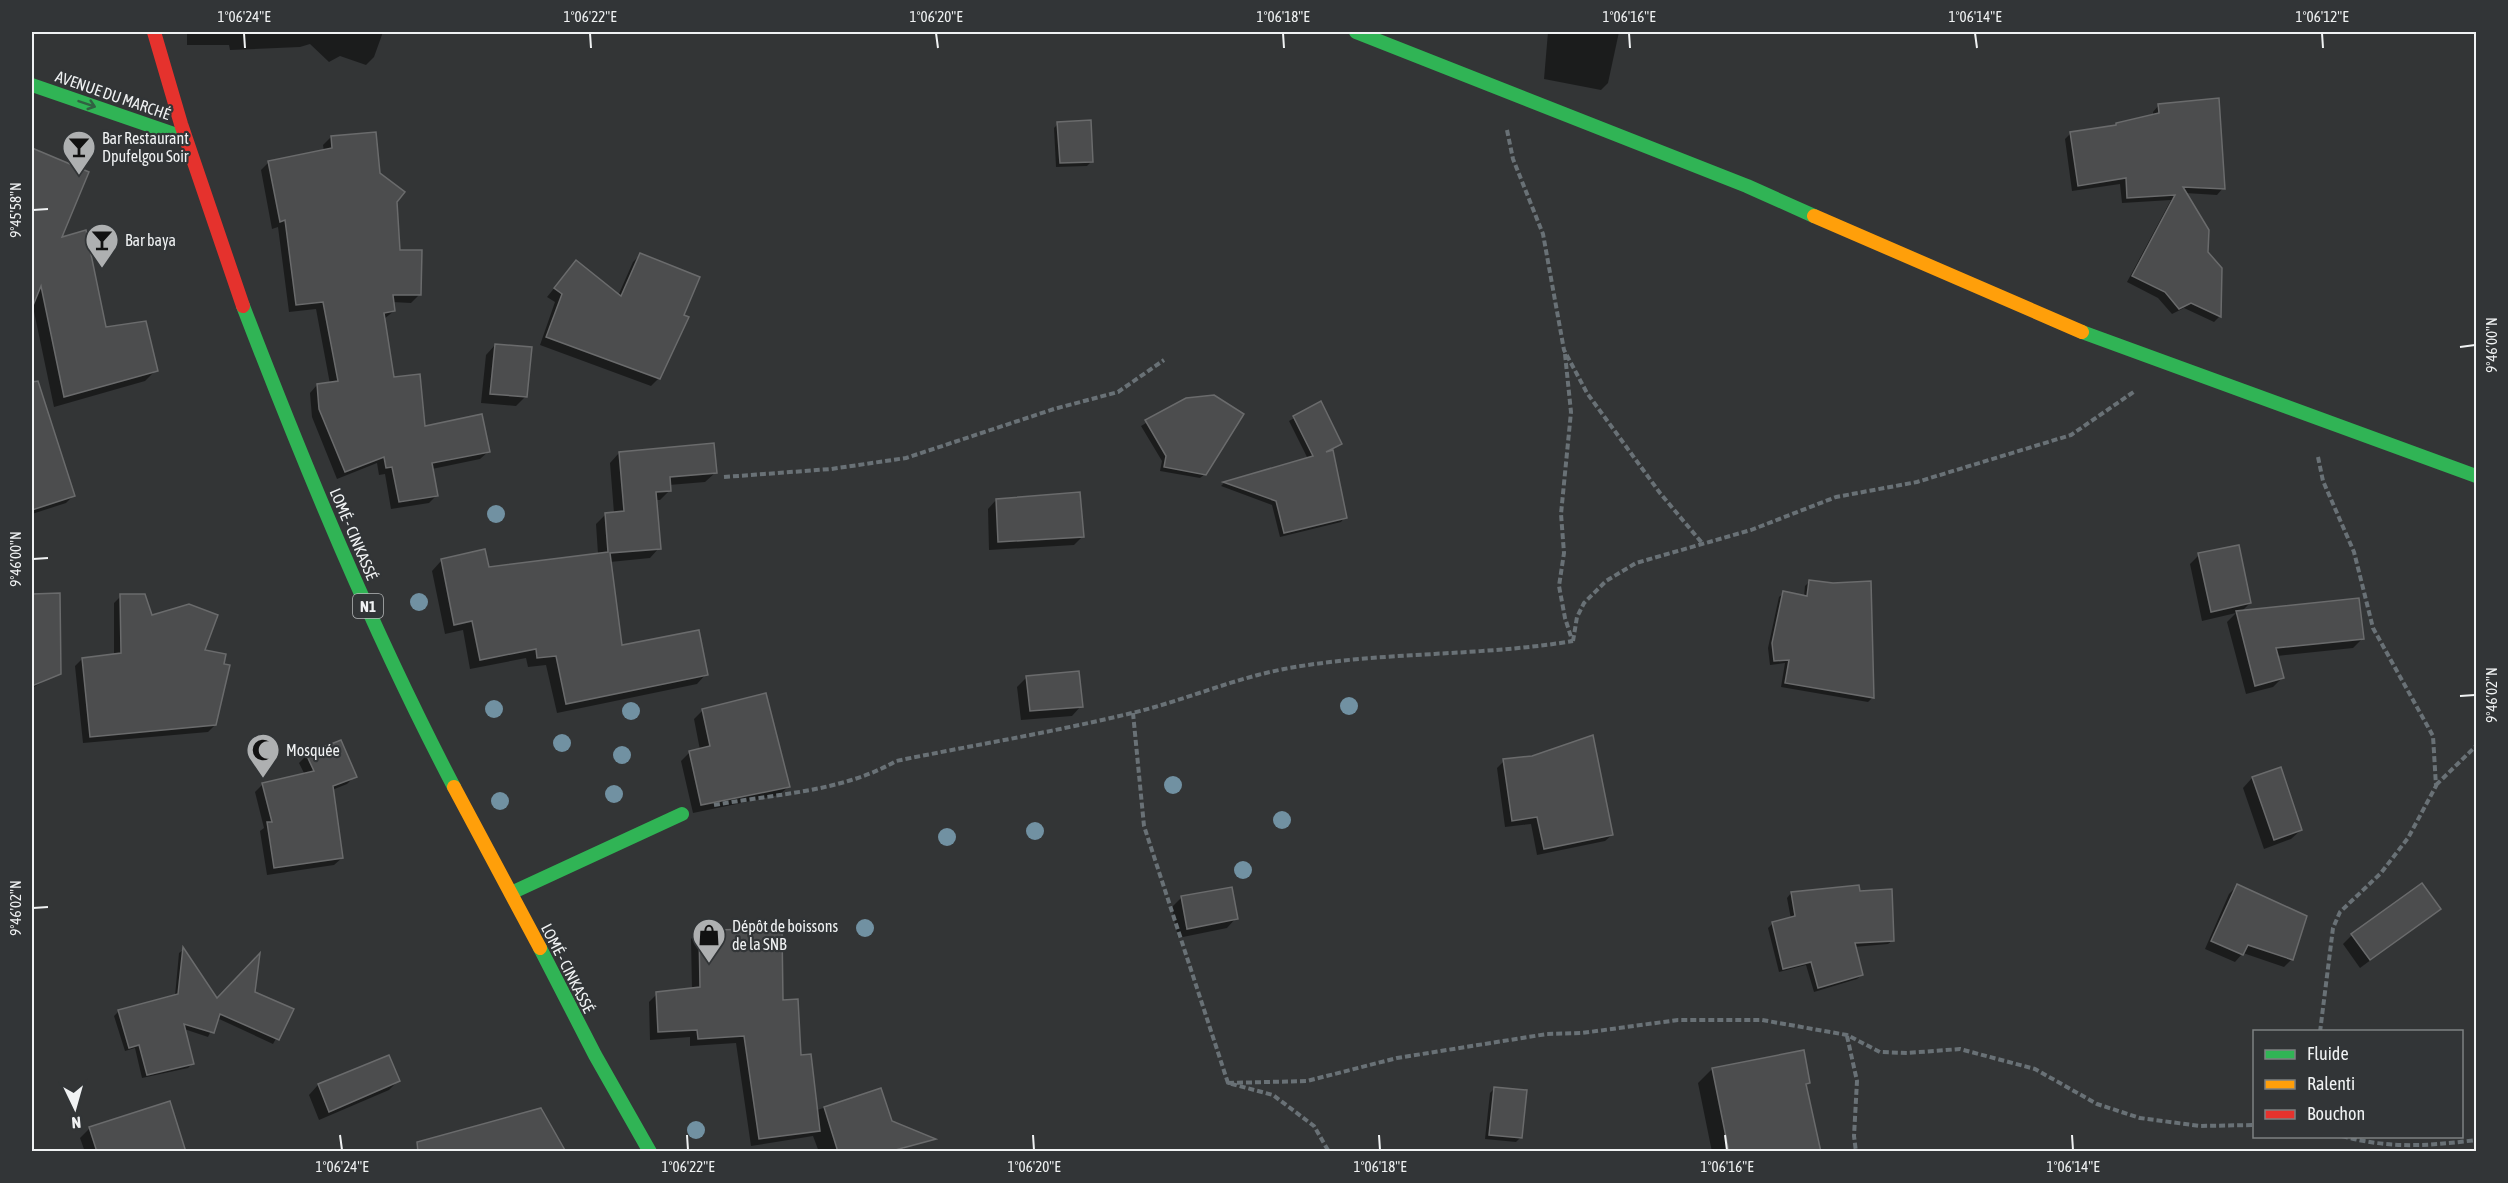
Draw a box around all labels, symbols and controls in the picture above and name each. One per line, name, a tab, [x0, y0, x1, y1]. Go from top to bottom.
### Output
text: 1°06'24"E	[217, 8, 271, 25]
text: 1°06'22"E	[563, 8, 617, 25]
text: 1°06'20"E	[909, 8, 963, 25]
text: 1°06'18"E	[1256, 8, 1310, 25]
text: 1°06'16"E	[1602, 8, 1656, 25]
text: 1°06'14"E	[1948, 8, 2002, 25]
text: 1°06'12"E	[2295, 8, 2349, 25]
street label: AVENUE DU MARCHÉ	[53, 67, 173, 123]
one-way arrow	[77, 99, 96, 110]
bar icon: Bar Restaurant Dpufelgou Soir	[61, 129, 97, 176]
place label: Bar Restaurant Dpufelgou Soir	[102, 129, 189, 166]
text: 9°45'58"N	[7, 182, 24, 238]
bar icon: Bar baya	[84, 222, 120, 269]
place label: Bar baya	[125, 231, 176, 250]
text: 9°46'00"N	[2483, 317, 2500, 373]
street label: LOMÉ - CINKASSÉ	[327, 485, 381, 583]
text: 9°46'00"N	[7, 531, 24, 587]
road number: N1	[353, 594, 383, 618]
text: 9°46'02"N	[2483, 667, 2500, 723]
mosque icon: Mosquée	[245, 732, 281, 779]
place label: Mosquée	[286, 741, 340, 760]
text: 9°46'02"N	[7, 880, 24, 936]
shop icon: Dépôt de boissons de la SNB	[691, 917, 727, 964]
place label: Dépôt de boissons de la SNB	[732, 917, 839, 953]
street label: LOMÉ - CINKASSÉ	[538, 920, 598, 1016]
legend	[2253, 1030, 2463, 1138]
text: Fluide	[2307, 1043, 2349, 1064]
text: Ralenti	[2307, 1073, 2355, 1094]
north arrow	[45, 1078, 105, 1138]
text: Bouchon	[2307, 1103, 2365, 1124]
text: N	[71, 1114, 82, 1132]
text: 1°06'24"E	[315, 1158, 369, 1175]
text: 1°06'22"E	[661, 1158, 715, 1175]
text: 1°06'20"E	[1007, 1158, 1061, 1175]
text: 1°06'18"E	[1353, 1158, 1407, 1175]
text: 1°06'16"E	[1700, 1158, 1754, 1175]
text: 1°06'14"E	[2046, 1158, 2100, 1175]

